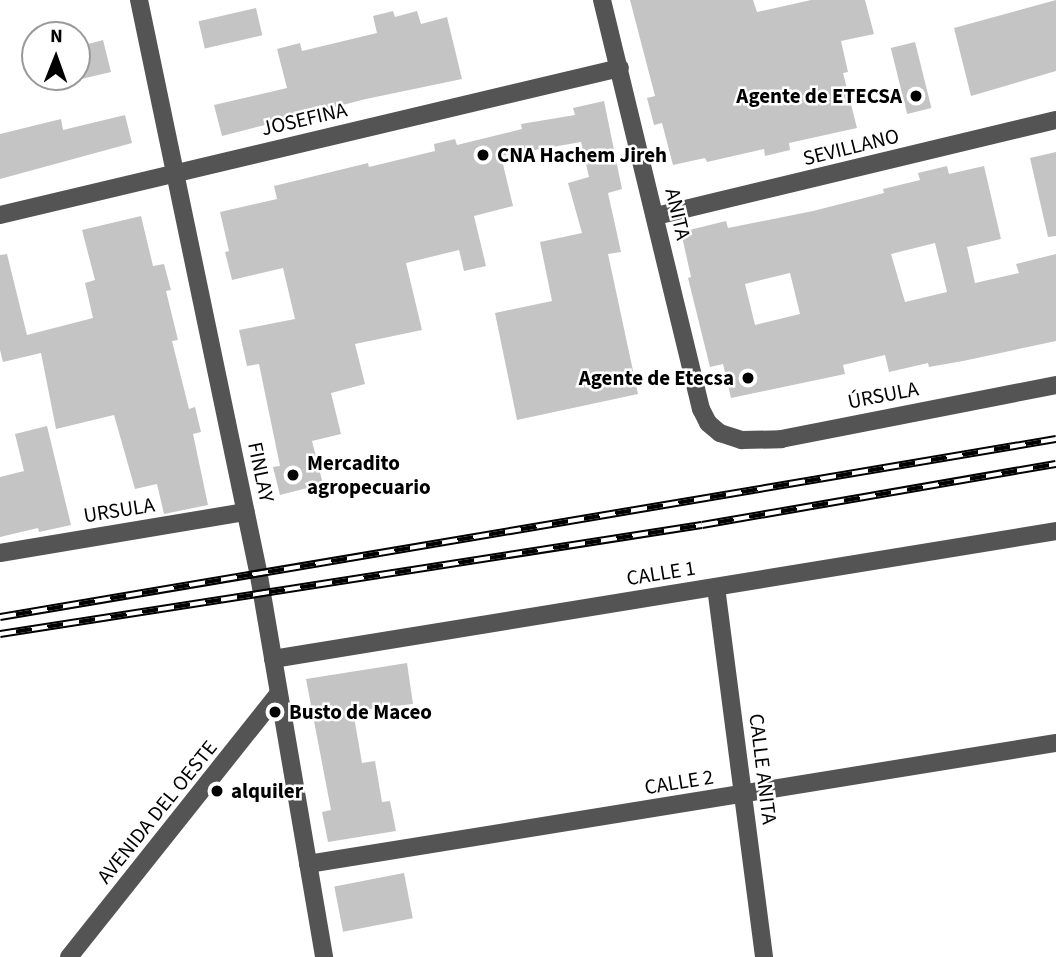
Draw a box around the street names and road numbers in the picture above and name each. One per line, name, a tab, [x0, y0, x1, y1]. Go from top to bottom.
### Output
street label: JOSEFINA	[259, 97, 349, 141]
street label: SEVILLANO	[800, 123, 902, 171]
street label: ANITA	[660, 186, 696, 242]
street label: ÚRSULA	[845, 376, 921, 414]
street label: FINLAY	[242, 440, 280, 504]
street label: URSULA	[82, 492, 156, 528]
street label: CALLE 1	[625, 555, 697, 591]
street label: CALLE ANITA	[744, 712, 782, 826]
street label: AVENIDA DEL OESTE	[92, 735, 222, 889]
street label: CALLE 2	[643, 764, 715, 800]

